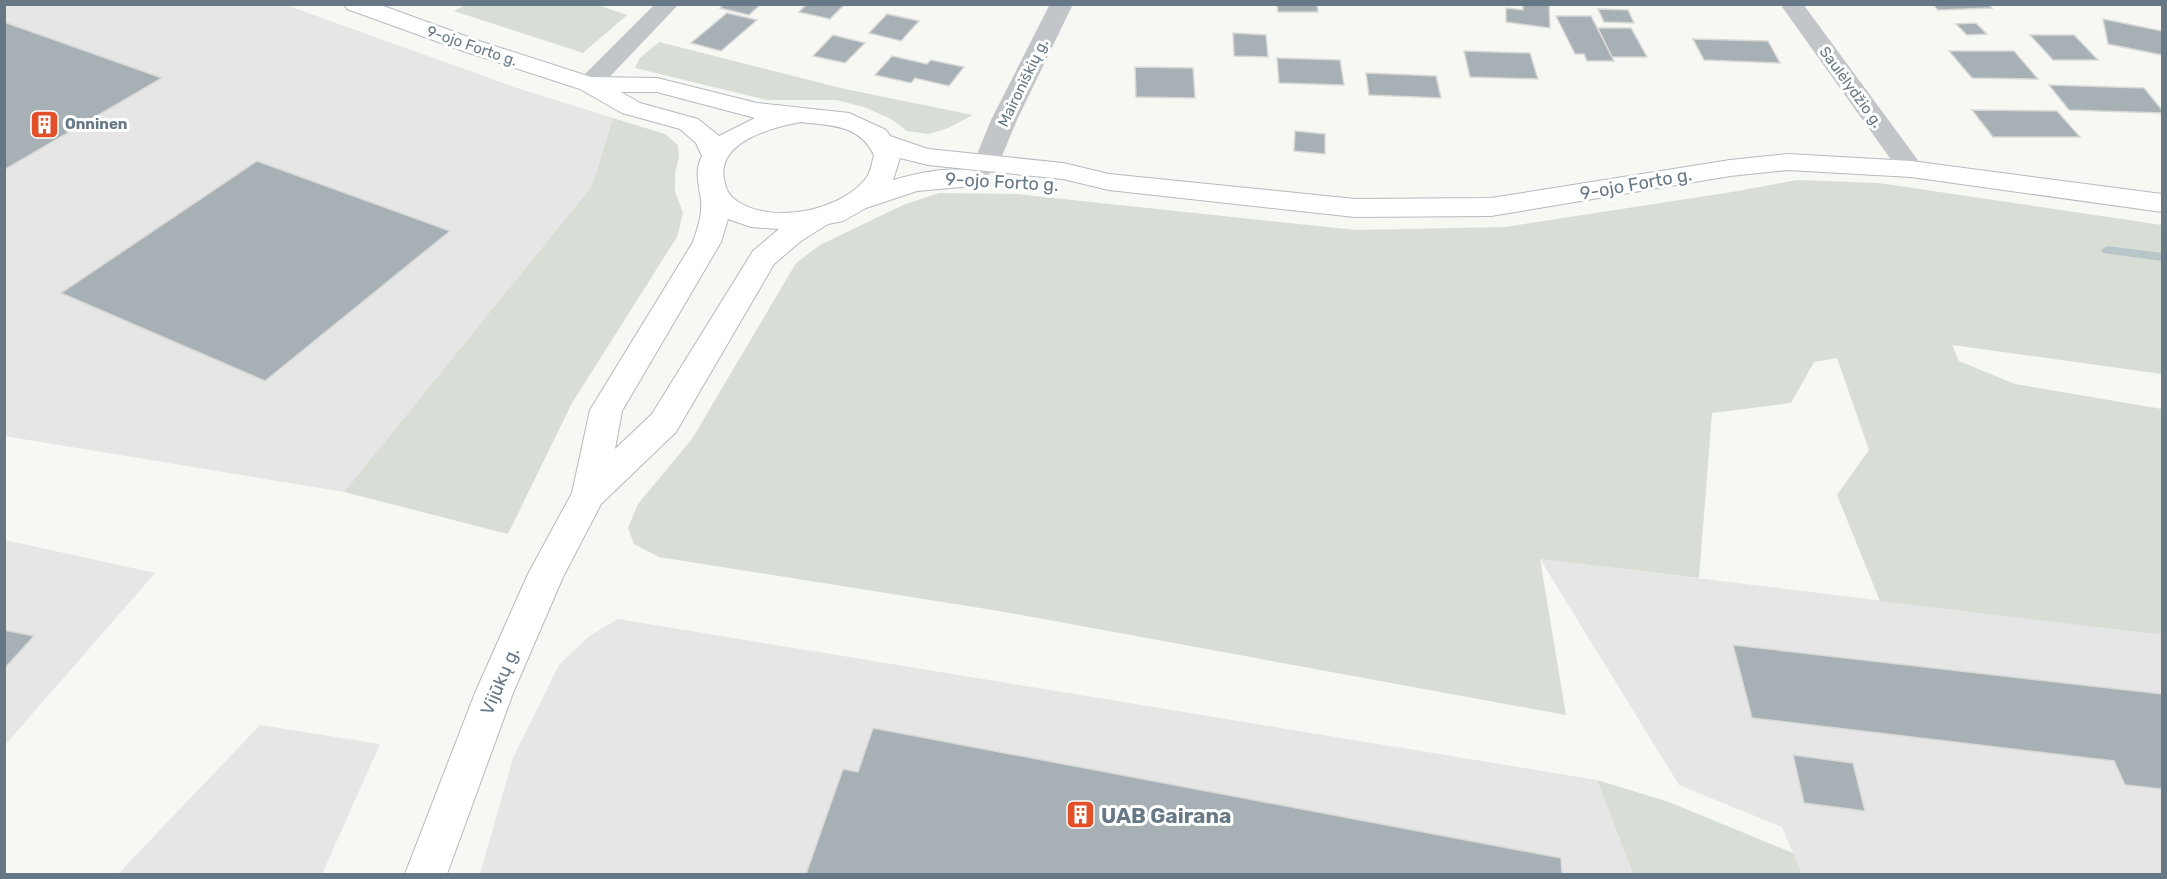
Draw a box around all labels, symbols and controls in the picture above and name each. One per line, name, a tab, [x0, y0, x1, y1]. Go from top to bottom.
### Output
street label: 9-ojo Forto g.	[424, 22, 520, 70]
street label: Maironiškių g.	[994, 36, 1052, 130]
street label: Saulėlydžio g.	[1816, 43, 1886, 131]
building icon: Onninen	[28, 108, 60, 140]
place label: Onninen	[65, 115, 127, 133]
street label: 9-ojo Forto g.	[1578, 163, 1694, 205]
street label: 9-ojo Forto g.	[945, 168, 1059, 196]
street label: Vijūkų g.	[476, 644, 524, 718]
building icon: UAB Gairana	[1064, 799, 1096, 831]
place label: UAB Gairana	[1101, 803, 1231, 828]

